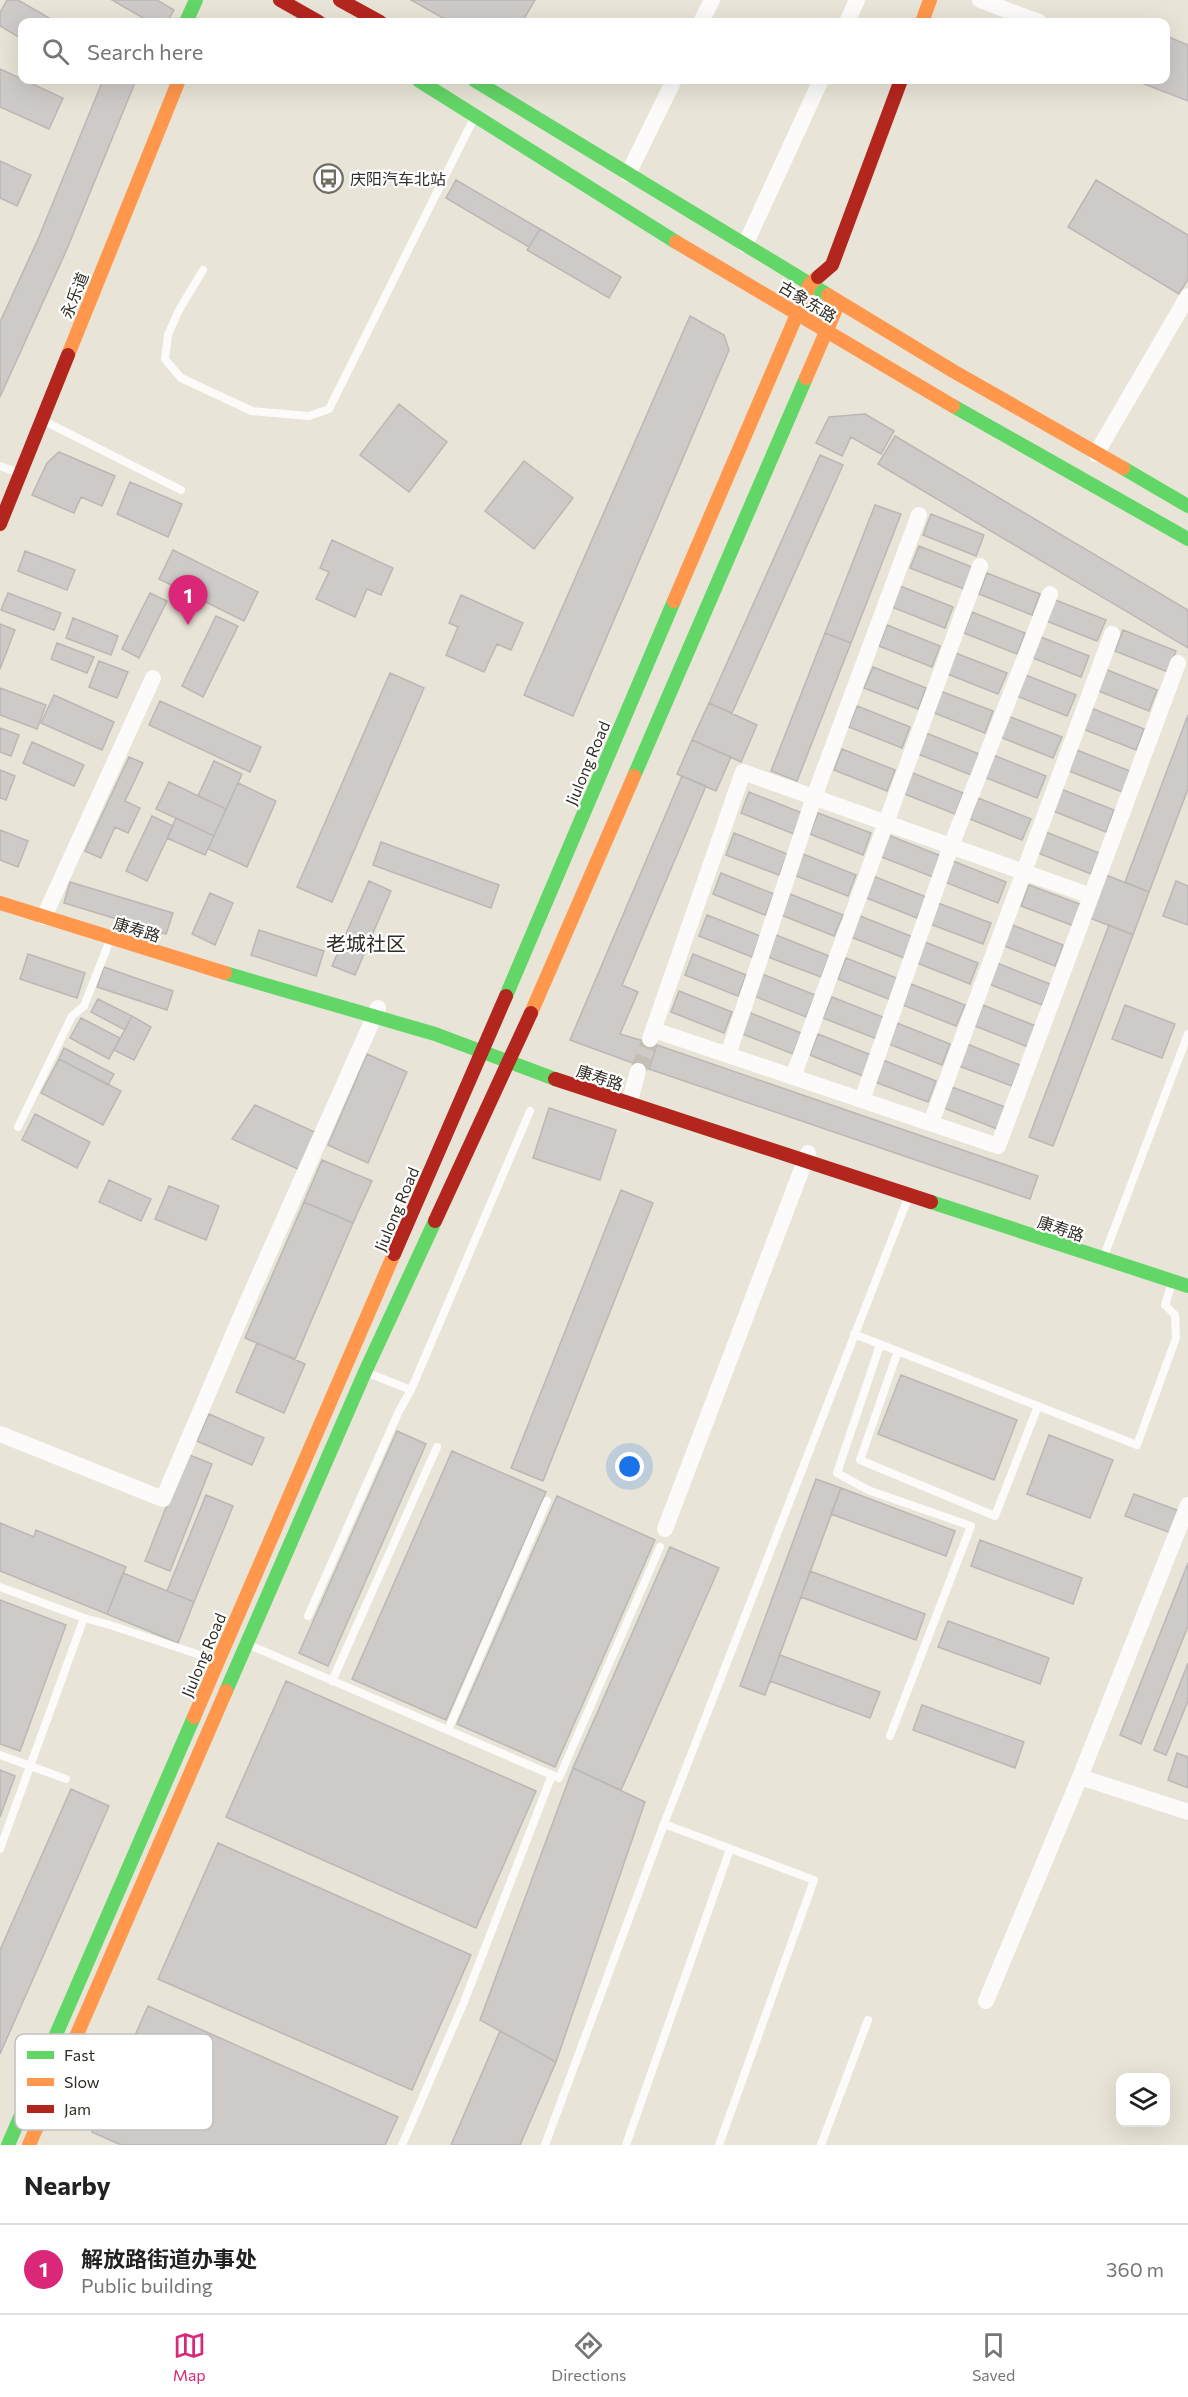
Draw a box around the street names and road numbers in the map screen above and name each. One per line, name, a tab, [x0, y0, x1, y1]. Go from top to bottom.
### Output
street label: 永乐道	[56, 269, 92, 321]
street label: 古象东路	[776, 276, 840, 326]
street label: Jiulong Road	[561, 718, 613, 808]
street label: 康寿路	[111, 913, 163, 945]
street label: 康寿路	[574, 1061, 626, 1093]
street label: Jiulong Road	[370, 1164, 422, 1254]
street label: 康寿路	[1035, 1212, 1087, 1244]
street label: Jiulong Road	[177, 1610, 229, 1700]

